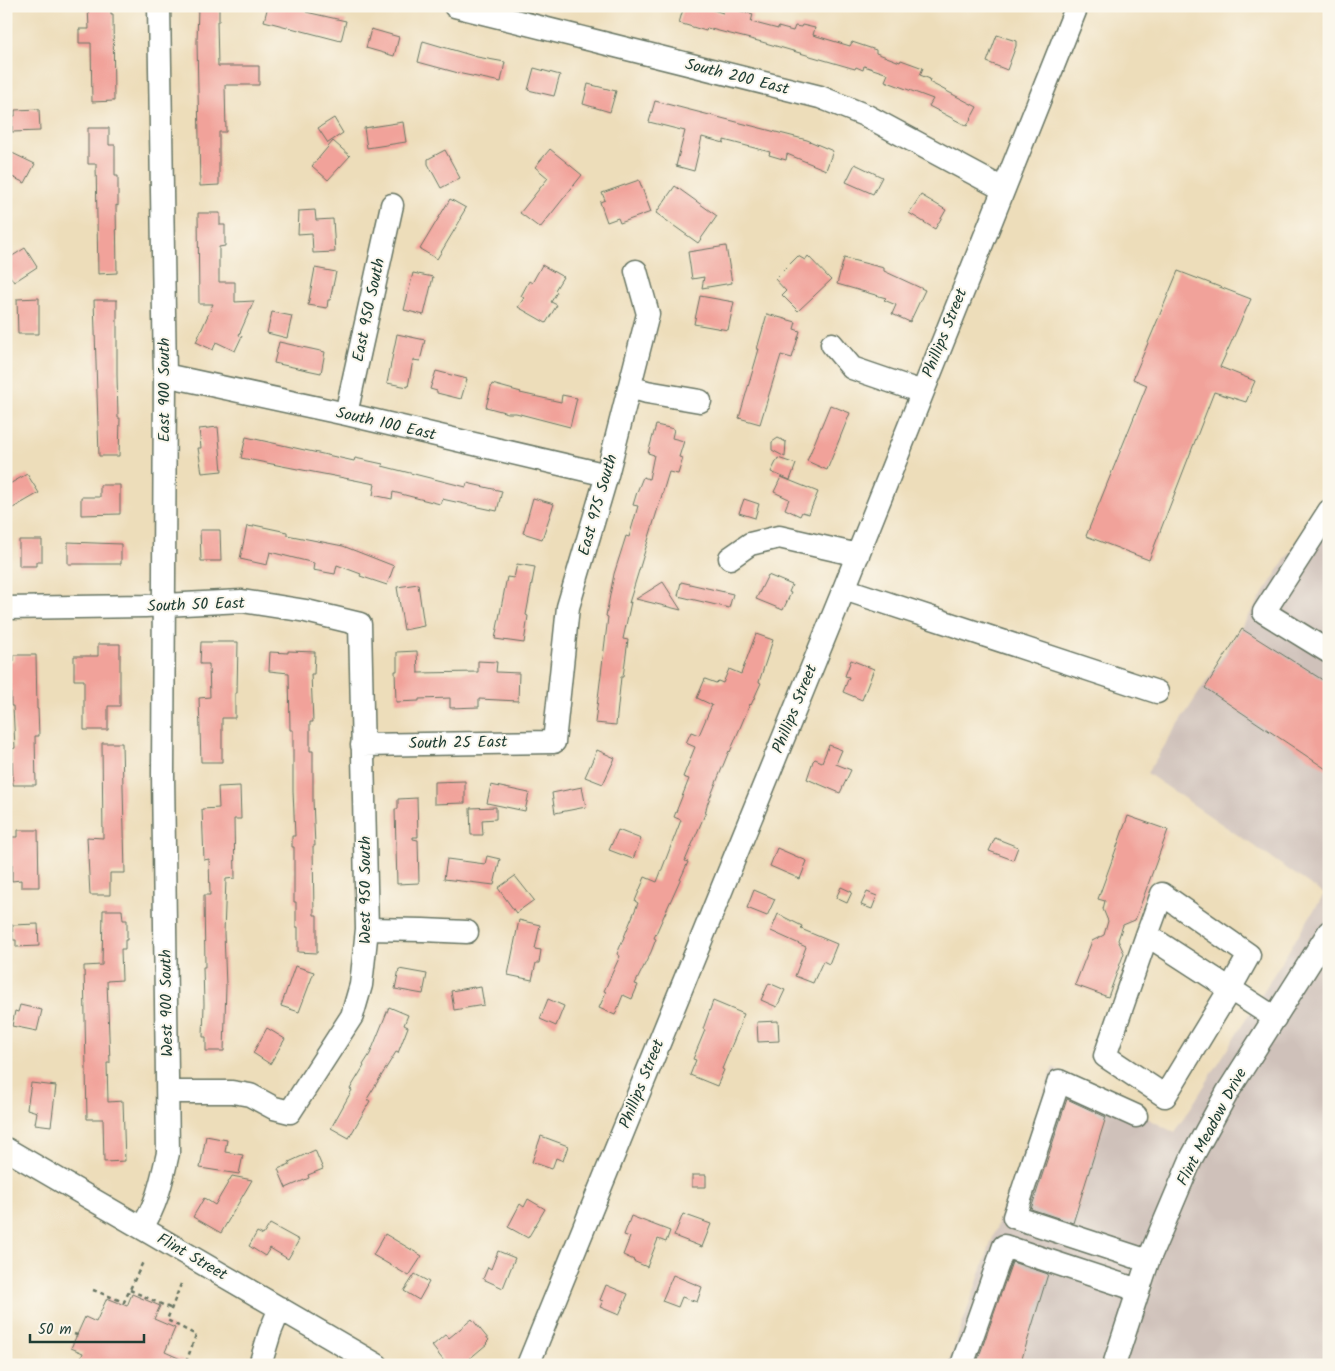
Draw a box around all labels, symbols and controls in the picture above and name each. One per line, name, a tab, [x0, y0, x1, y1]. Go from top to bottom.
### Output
street label: South 200 East	[682, 52, 792, 102]
street label: East 950 South	[346, 256, 392, 364]
street label: Phillips Street	[916, 284, 975, 381]
street label: East 900 South	[152, 338, 177, 442]
street label: South 100 East	[334, 400, 439, 448]
street label: East 975 South	[572, 451, 624, 559]
street label: South 50 East	[147, 591, 246, 619]
street label: Phillips Street	[766, 660, 825, 757]
street label: South 25 East	[408, 730, 508, 756]
street label: West 950 South	[353, 836, 378, 944]
street label: West 900 South	[154, 949, 180, 1057]
street label: Phillips Street	[613, 1035, 672, 1132]
street label: Flint Meadow Drive	[1170, 1064, 1254, 1190]
street label: Flint Street	[152, 1227, 233, 1288]
scale bar	[30, 1311, 144, 1343]
text: 50 m	[38, 1318, 72, 1342]

